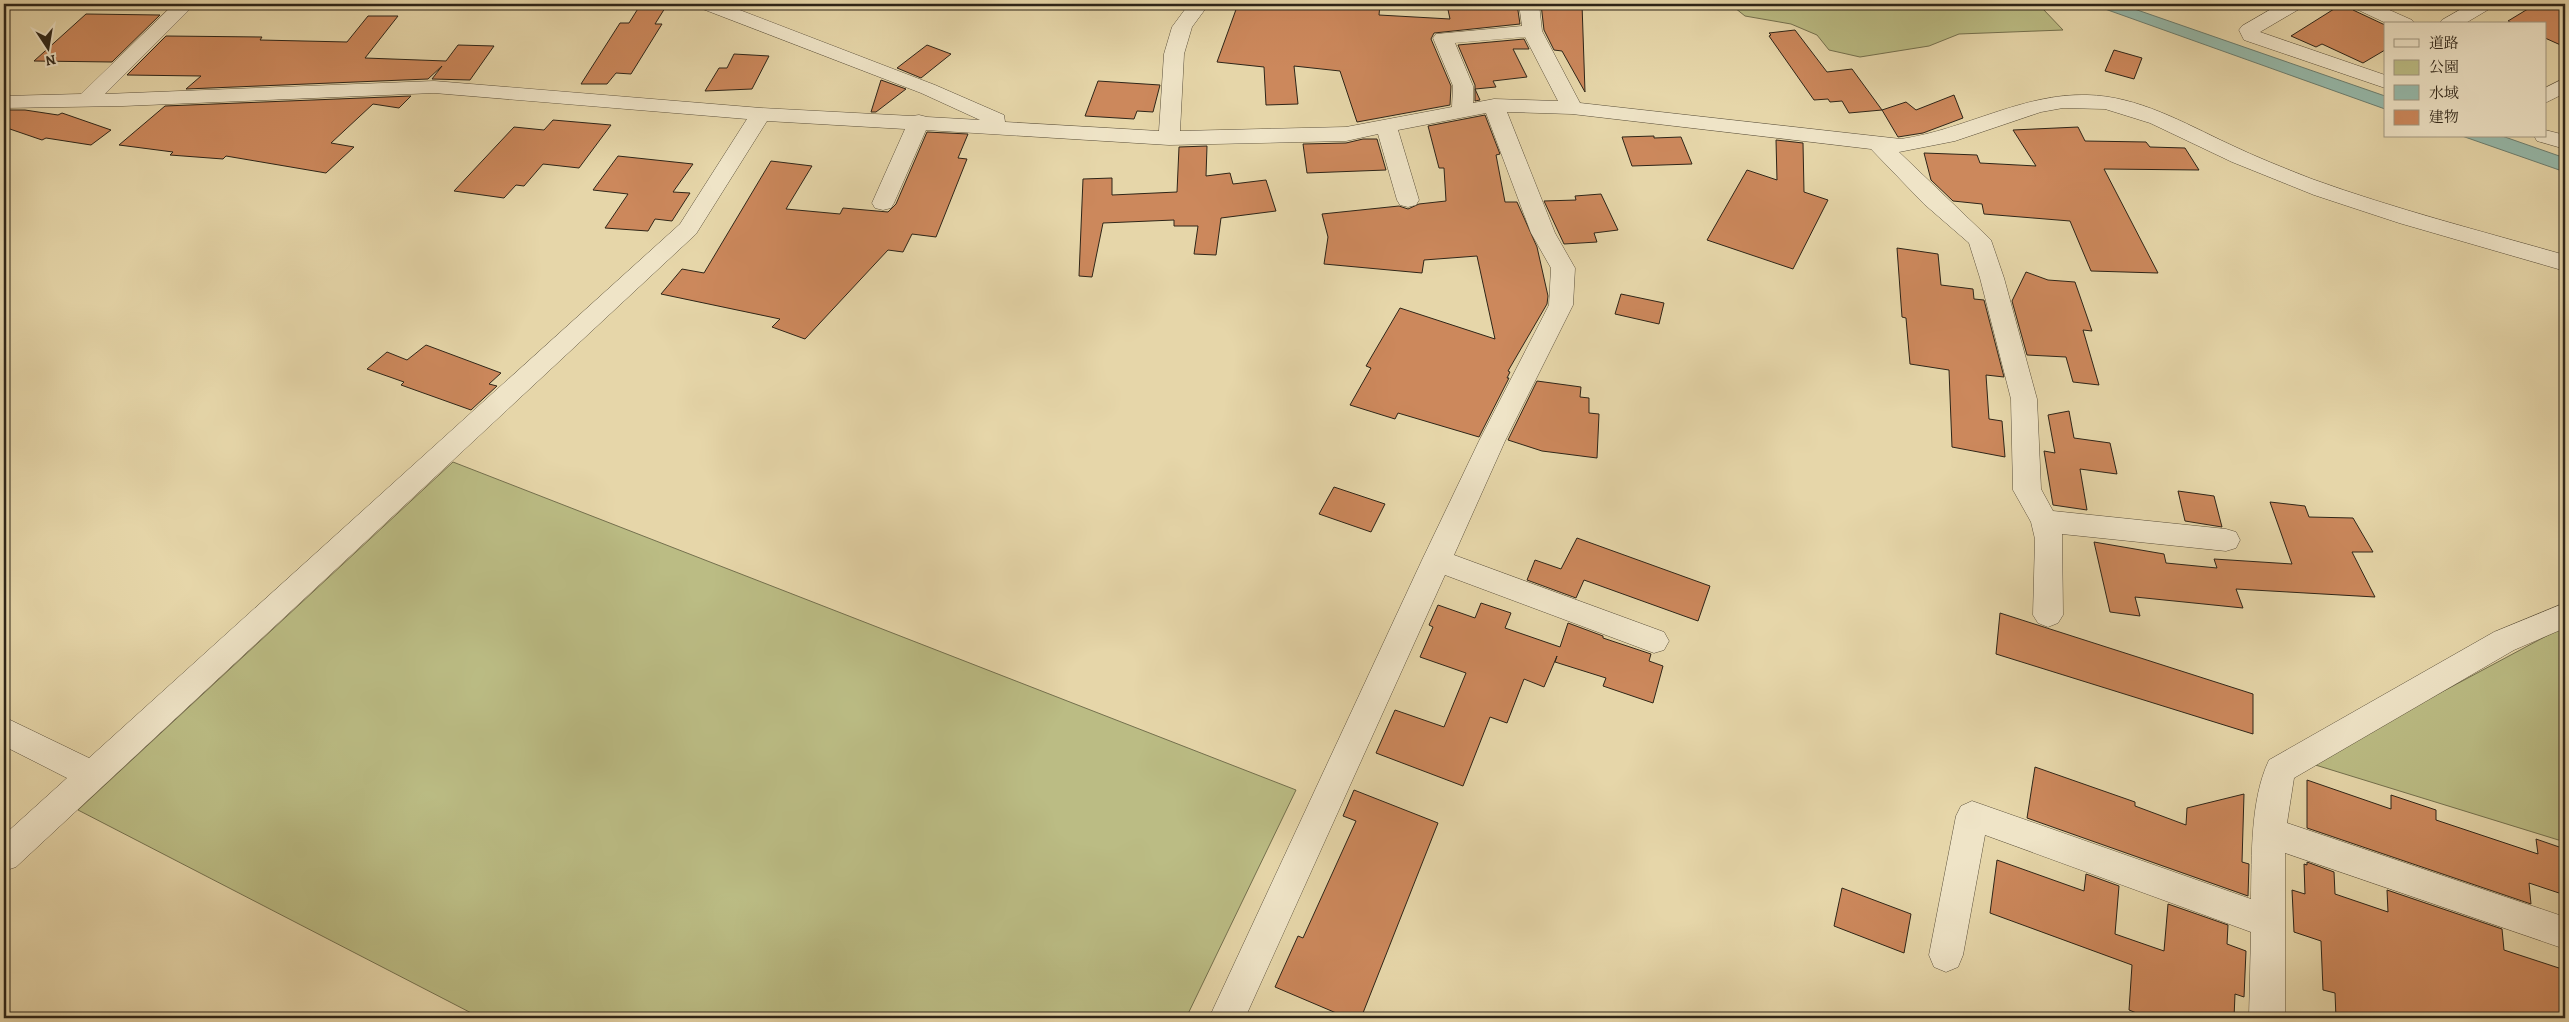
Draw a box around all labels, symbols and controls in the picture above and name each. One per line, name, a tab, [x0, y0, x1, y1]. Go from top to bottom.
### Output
north arrow	[22, 22, 72, 72]
legend	[2384, 22, 2546, 138]
text: 道路	[2429, 33, 2459, 53]
text: N	[44, 50, 58, 71]
text: 公園	[2429, 57, 2459, 77]
text: 水域	[2429, 83, 2459, 103]
text: 建物	[2429, 107, 2459, 127]

